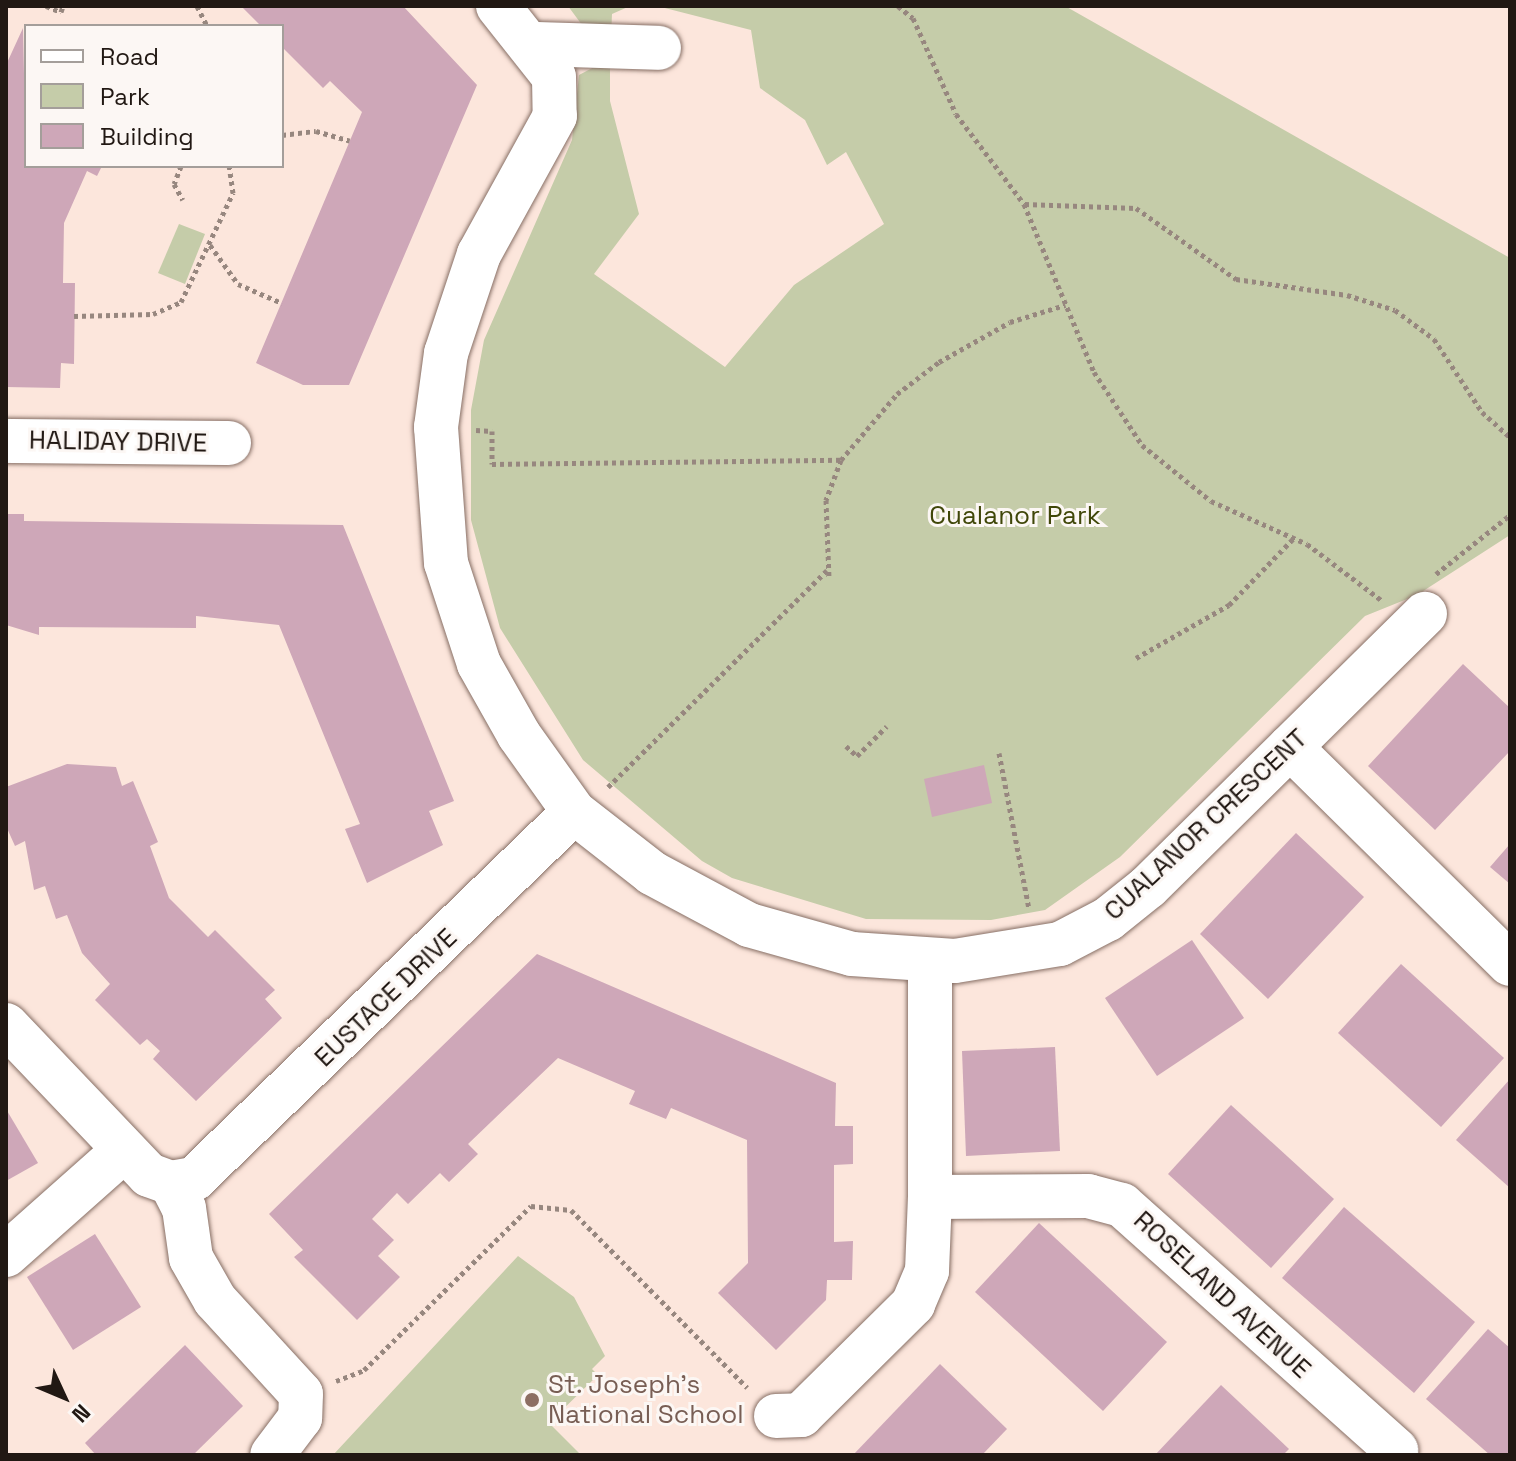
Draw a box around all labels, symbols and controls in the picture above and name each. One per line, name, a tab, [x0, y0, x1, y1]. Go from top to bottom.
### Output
legend	[24, 24, 284, 168]
text: Road	[100, 41, 159, 72]
text: Park	[100, 81, 150, 112]
text: Building	[100, 121, 194, 152]
street label: HALIDAY DRIVE	[28, 425, 208, 459]
park label: Cualanor Park	[929, 500, 1101, 532]
street label: CUALANOR CRESCENT	[1098, 723, 1314, 927]
street label: EUSTACE DRIVE	[309, 922, 463, 1074]
street label: ROSELAND AVENUE	[1127, 1205, 1317, 1385]
north arrow	[24, 1357, 104, 1437]
place label: St. Joseph's National School	[548, 1369, 744, 1430]
marker: St. Joseph's National School	[523, 1391, 541, 1409]
text: N	[66, 1399, 96, 1429]

